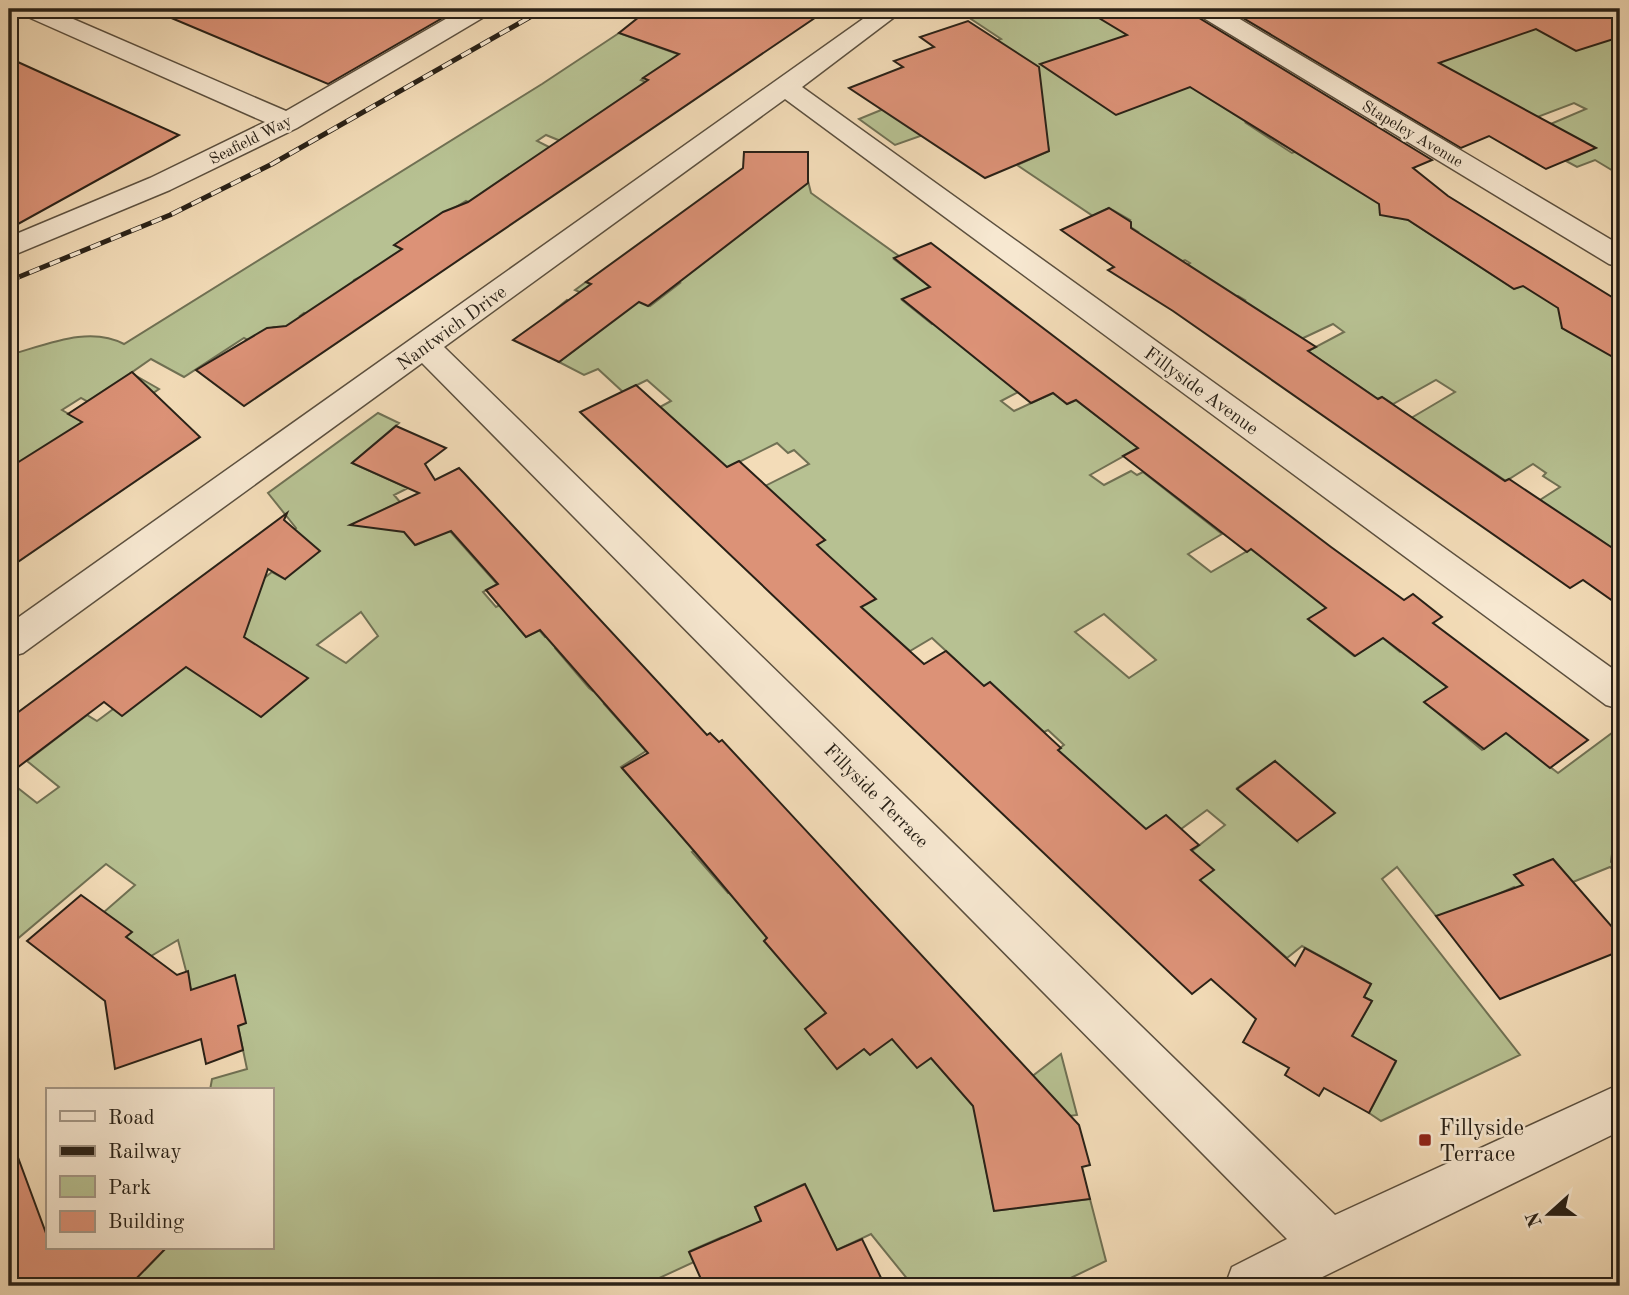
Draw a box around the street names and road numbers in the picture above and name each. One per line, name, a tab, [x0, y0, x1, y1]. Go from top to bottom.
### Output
street label: Stapeley Avenue	[1359, 98, 1465, 171]
street label: Seafield Way	[207, 113, 295, 168]
street label: Nantwich Drive	[394, 283, 511, 375]
street label: Fillyside Avenue	[1140, 344, 1261, 440]
street label: Fillyside Terrace	[819, 741, 931, 853]

